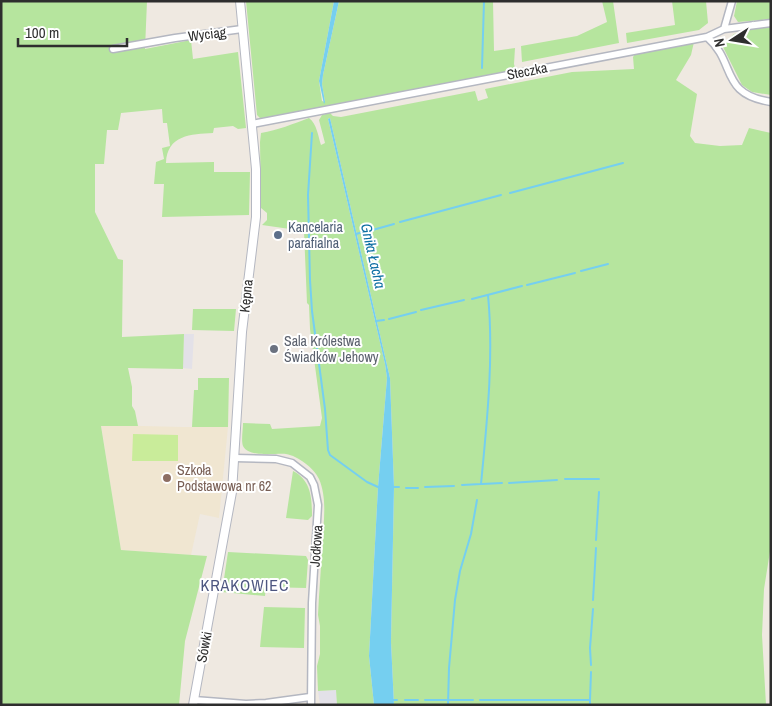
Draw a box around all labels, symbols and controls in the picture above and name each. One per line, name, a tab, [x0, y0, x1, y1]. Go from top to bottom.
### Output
scale bar	[18, 15, 126, 47]
north arrow	[707, 15, 757, 65]
text: 100 m	[25, 22, 59, 43]
street label: Wyciąg	[187, 23, 228, 45]
text: N	[710, 37, 729, 49]
street label: Steczka	[505, 58, 549, 84]
place label: Kancelaria parafialna	[288, 218, 343, 252]
water label: Gniła Łacha	[356, 221, 391, 291]
marker: Kancelaria parafialna	[272, 229, 284, 241]
street label: Kępna	[235, 278, 257, 313]
place label: Sala Królestwa Świadków Jehowy	[284, 332, 379, 366]
marker: Sala Królestwa Świadków Jehowy	[268, 343, 280, 355]
place label: Szkoła Podstawowa nr 62	[177, 461, 271, 495]
marker: Szkoła Podstawowa nr 62	[161, 472, 173, 484]
street label: Jodłowa	[306, 524, 326, 568]
district label: KRAKOWIEC	[200, 574, 290, 596]
street label: Sówki	[192, 630, 216, 664]

